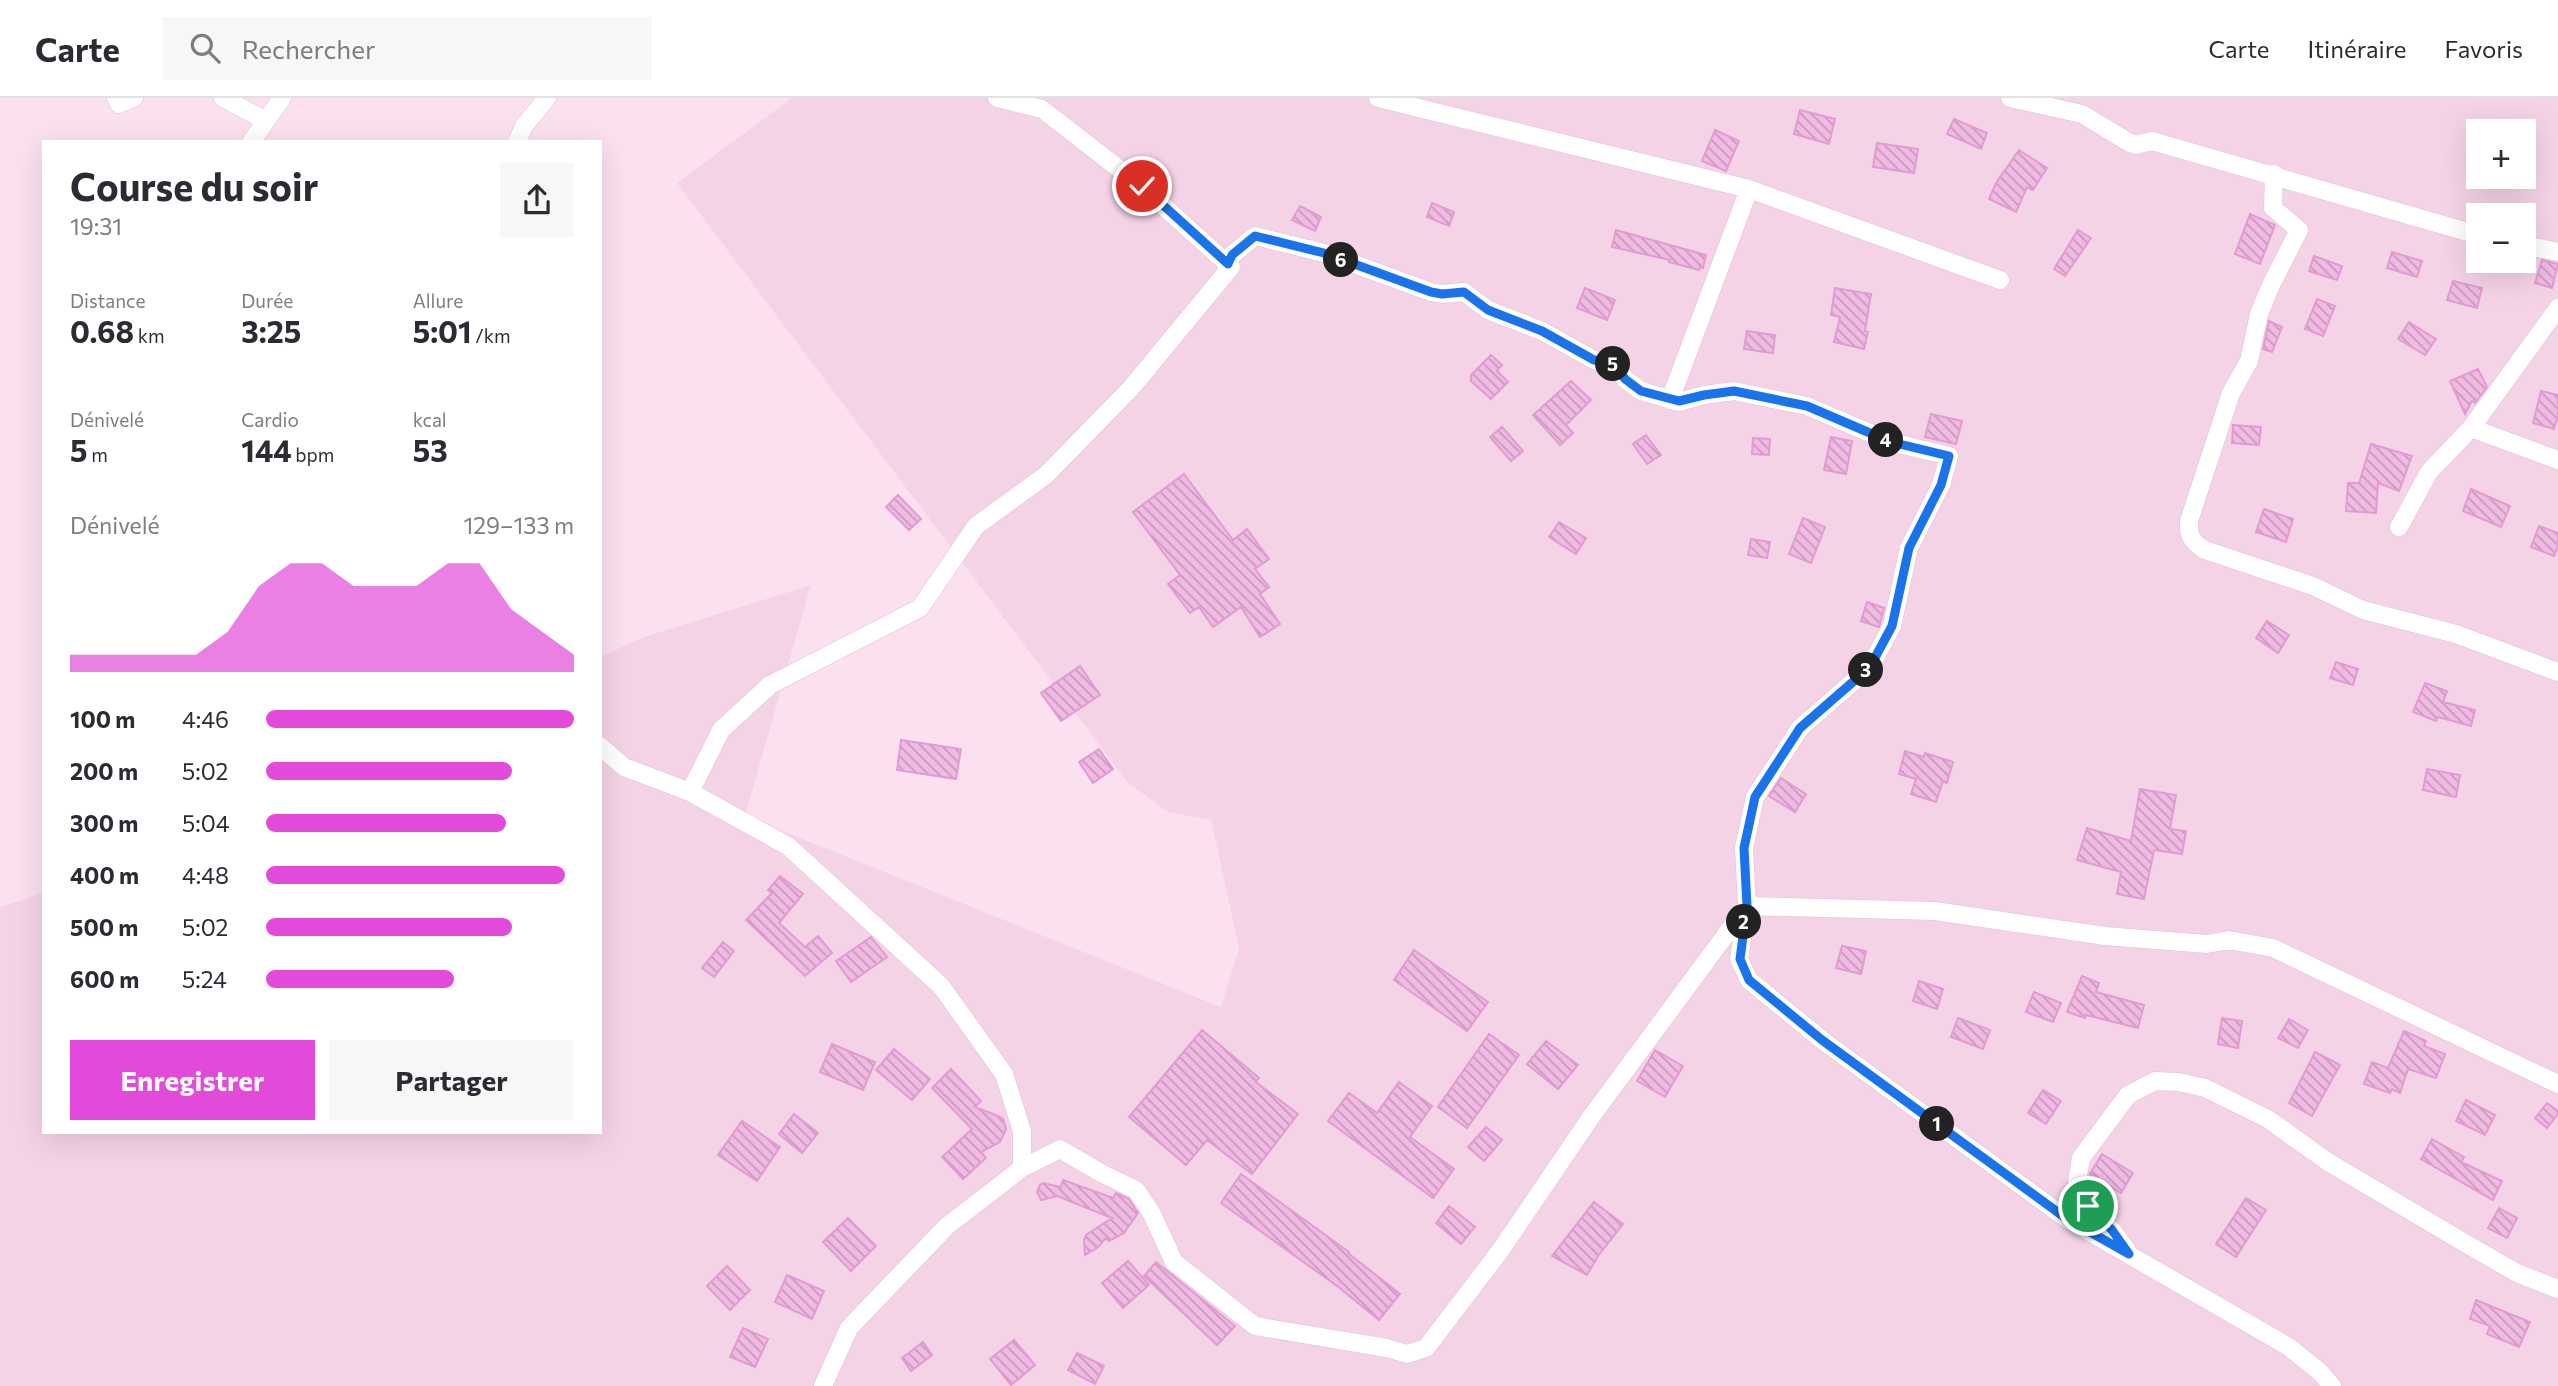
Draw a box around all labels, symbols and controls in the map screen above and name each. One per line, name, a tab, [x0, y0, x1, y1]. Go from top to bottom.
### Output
search box	[162, 17, 652, 80]
text: Carte	[35, 28, 120, 69]
icon: search	[186, 29, 224, 67]
text: Rechercher	[242, 33, 375, 64]
text: Carte	[2209, 34, 2270, 63]
text: Itinéraire	[2308, 34, 2407, 63]
text: Favoris	[2445, 34, 2523, 63]
map controls	[2466, 119, 2536, 273]
button: +	[2466, 119, 2536, 189]
pin	[1112, 156, 1172, 216]
text: Course du soir	[70, 162, 318, 209]
button: share	[500, 163, 574, 237]
icon: check	[1123, 167, 1161, 205]
button: −	[2466, 203, 2536, 273]
text: 19:31	[70, 212, 122, 240]
pin: 6	[1324, 242, 1358, 278]
text: 6	[1335, 248, 1346, 271]
text: Distance	[70, 289, 146, 312]
text: Durée	[241, 289, 293, 312]
text: Allure	[413, 289, 463, 312]
text: 0.68	[70, 312, 134, 349]
text: 3:25	[241, 312, 301, 349]
text: 5:01	[413, 312, 472, 349]
text: km	[134, 324, 165, 347]
text: /km	[472, 324, 511, 347]
pin: 5	[1596, 346, 1630, 382]
text: 5	[1607, 352, 1618, 375]
text: Dénivelé	[70, 408, 144, 431]
text: Cardio	[241, 408, 299, 431]
text: kcal	[413, 408, 447, 431]
pin: 4	[1868, 422, 1904, 458]
text: 4	[1880, 428, 1891, 451]
text: 5	[70, 431, 88, 468]
text: 144	[241, 431, 292, 468]
text: 53	[413, 431, 448, 468]
text: m	[88, 443, 108, 466]
text: bpm	[292, 443, 334, 466]
text: Dénivelé	[70, 511, 160, 539]
text: 129–133 m	[463, 511, 574, 539]
pin: 3	[1848, 652, 1884, 688]
text: 3	[1860, 658, 1871, 681]
text: 100 m	[70, 705, 135, 733]
text: 4:46	[182, 705, 229, 733]
text: 200 m	[70, 757, 138, 785]
text: 5:02	[182, 757, 228, 785]
text: 300 m	[70, 809, 138, 837]
text: 5:04	[182, 809, 229, 837]
text: 400 m	[70, 861, 139, 889]
text: 4:48	[182, 861, 229, 889]
pin: 2	[1726, 904, 1762, 940]
text: 2	[1738, 910, 1749, 933]
text: 500 m	[70, 913, 138, 941]
text: 5:02	[182, 913, 228, 941]
text: 600 m	[70, 965, 139, 993]
text: 5:24	[182, 965, 227, 993]
button: Enregistrer	[70, 1040, 315, 1120]
button: Partager	[329, 1040, 574, 1120]
pin: 1	[1920, 1107, 1954, 1142]
text: 1	[1932, 1112, 1941, 1135]
pin	[2058, 1176, 2118, 1236]
icon: arrive	[2069, 1187, 2107, 1225]

